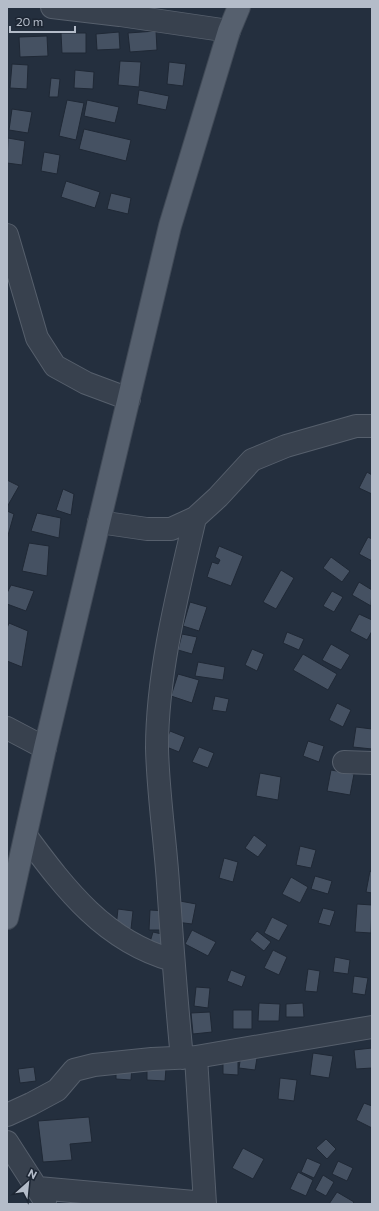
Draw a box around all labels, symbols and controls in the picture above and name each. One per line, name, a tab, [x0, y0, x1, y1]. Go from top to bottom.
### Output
scale bar	[10, 8, 75, 34]
text: 20 m	[16, 14, 43, 28]
north arrow	[8, 1163, 48, 1203]
text: N	[26, 1166, 39, 1181]

